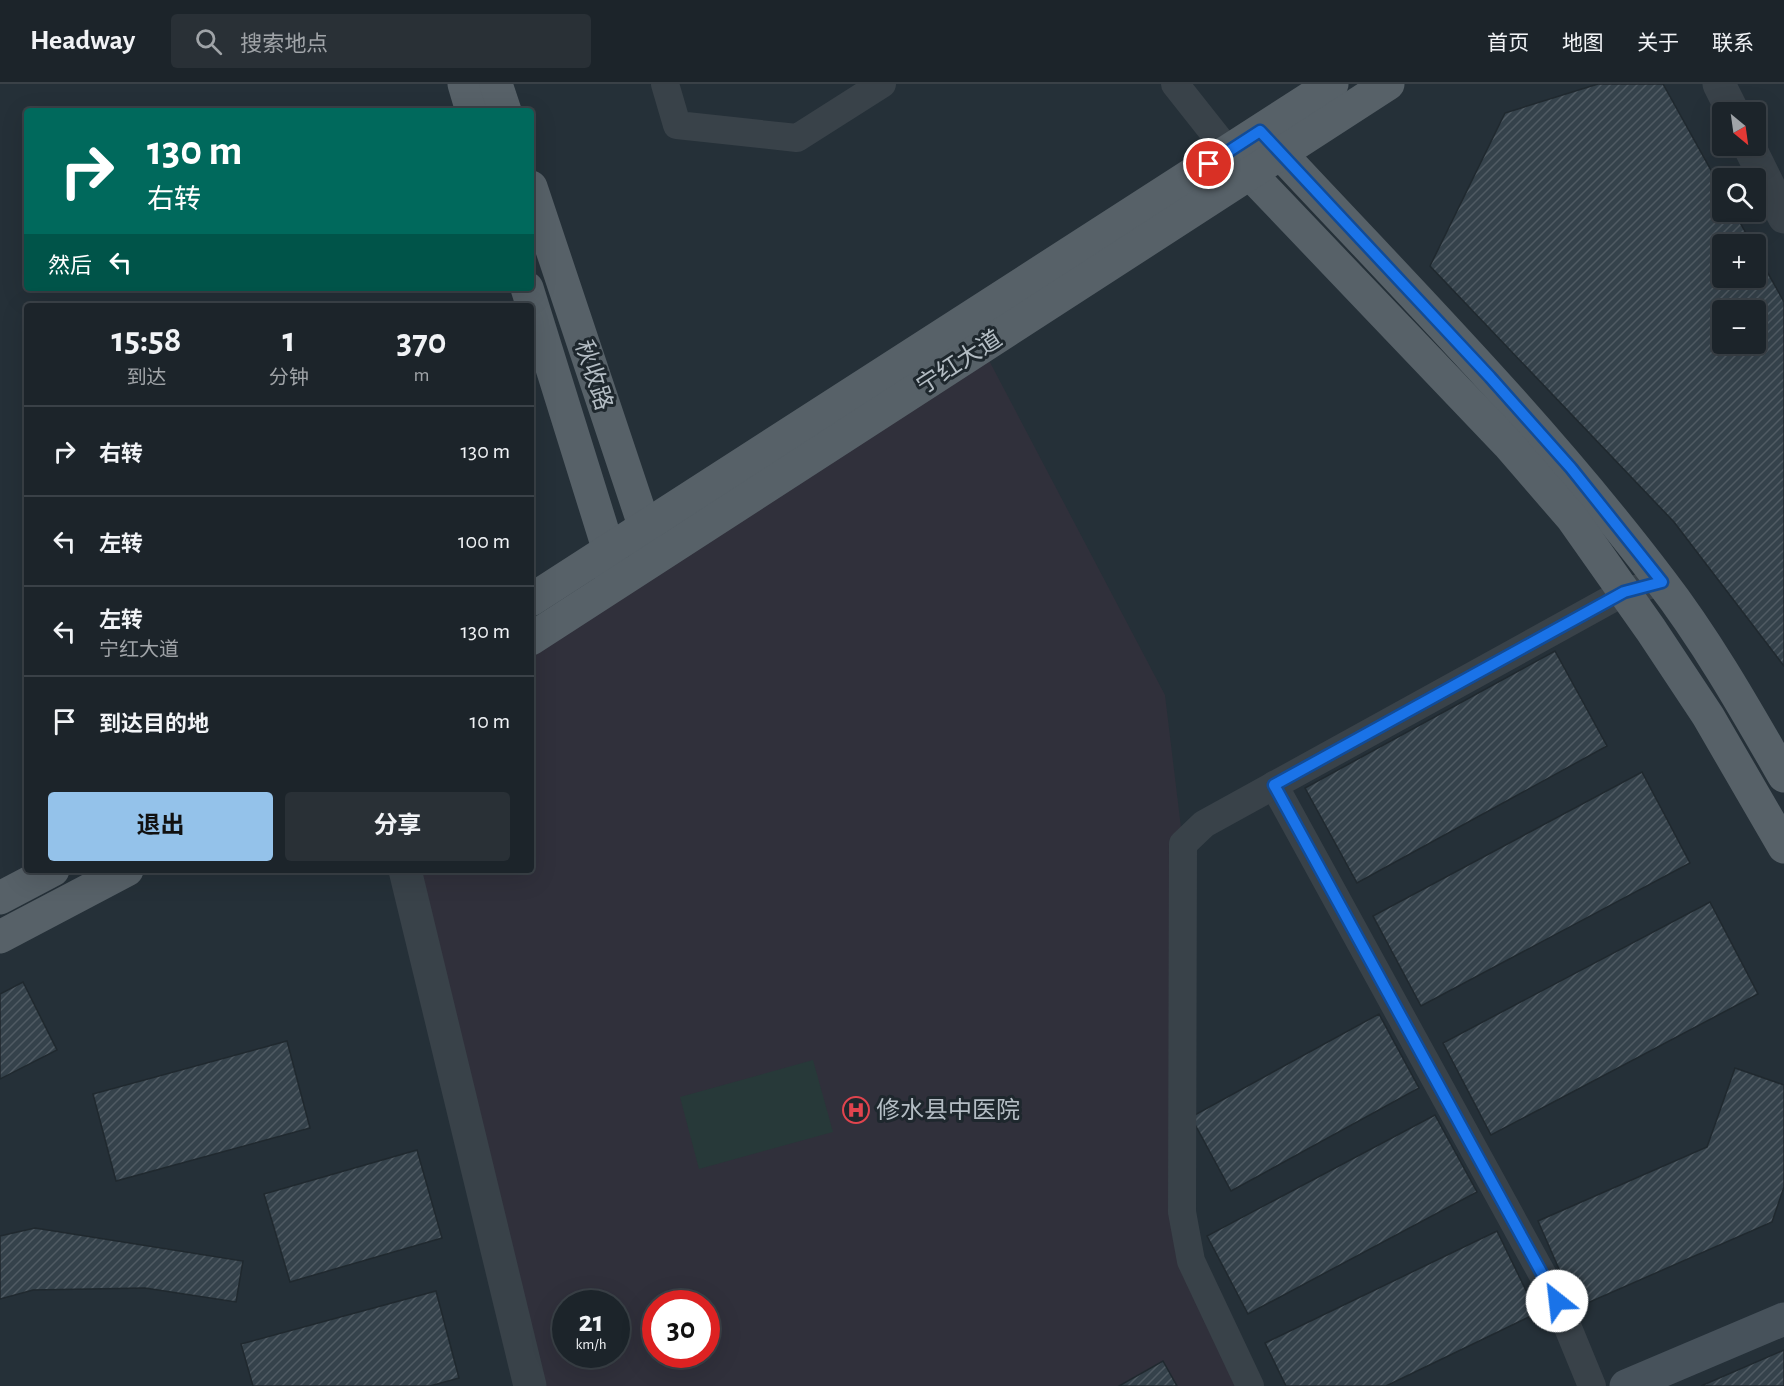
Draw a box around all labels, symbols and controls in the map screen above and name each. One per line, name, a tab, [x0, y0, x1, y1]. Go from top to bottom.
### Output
search box	[171, 14, 591, 68]
icon: search	[192, 25, 225, 58]
text: Headway	[30, 27, 135, 55]
text: 搜索地点	[240, 33, 328, 55]
text: 首页	[1487, 33, 1529, 54]
text: 地图	[1562, 33, 1604, 54]
text: 关于	[1637, 33, 1679, 54]
text: 联系	[1712, 33, 1754, 54]
north arrow	[1712, 102, 1766, 156]
map controls	[1712, 102, 1766, 354]
text: 130 m	[147, 130, 242, 172]
icon: right	[48, 132, 126, 210]
pin	[1183, 138, 1234, 189]
icon: arrive	[1192, 147, 1225, 180]
button: search	[1712, 168, 1766, 222]
text: 右转	[147, 186, 201, 213]
button: +	[1712, 234, 1766, 288]
icon: left	[104, 246, 137, 279]
text: 然后	[48, 255, 92, 277]
button: −	[1712, 300, 1766, 354]
text: 15:58	[112, 322, 182, 358]
text: 1	[283, 322, 296, 358]
text: 370	[397, 324, 446, 360]
street label: 宁红大道	[912, 325, 1006, 399]
street label: 秋收路	[571, 337, 617, 413]
text: m	[414, 365, 430, 385]
text: 到达	[127, 368, 167, 388]
text: 分钟	[269, 368, 309, 388]
icon: right	[48, 435, 81, 468]
text: 130 m	[461, 440, 510, 462]
text: 右转	[99, 443, 143, 465]
icon: left	[48, 525, 81, 558]
text: 100 m	[458, 530, 510, 552]
text: 左转	[99, 533, 143, 555]
text: 左转	[99, 609, 143, 631]
icon: left	[48, 615, 81, 648]
text: 130 m	[461, 620, 510, 642]
text: 宁红大道	[99, 640, 179, 660]
icon: arrive	[48, 705, 81, 738]
text: 10 m	[470, 710, 510, 732]
text: 到达目的地	[99, 713, 209, 735]
button: 退出	[48, 792, 273, 861]
button: 分享	[285, 792, 510, 861]
hospital icon: 修水县中医院	[841, 1095, 871, 1125]
place label: 修水县中医院	[876, 1097, 1020, 1123]
position arrow	[1525, 1269, 1589, 1333]
speed limit sign: 30	[642, 1290, 720, 1368]
text: 21	[579, 1307, 603, 1337]
text: km/h	[576, 1337, 606, 1352]

